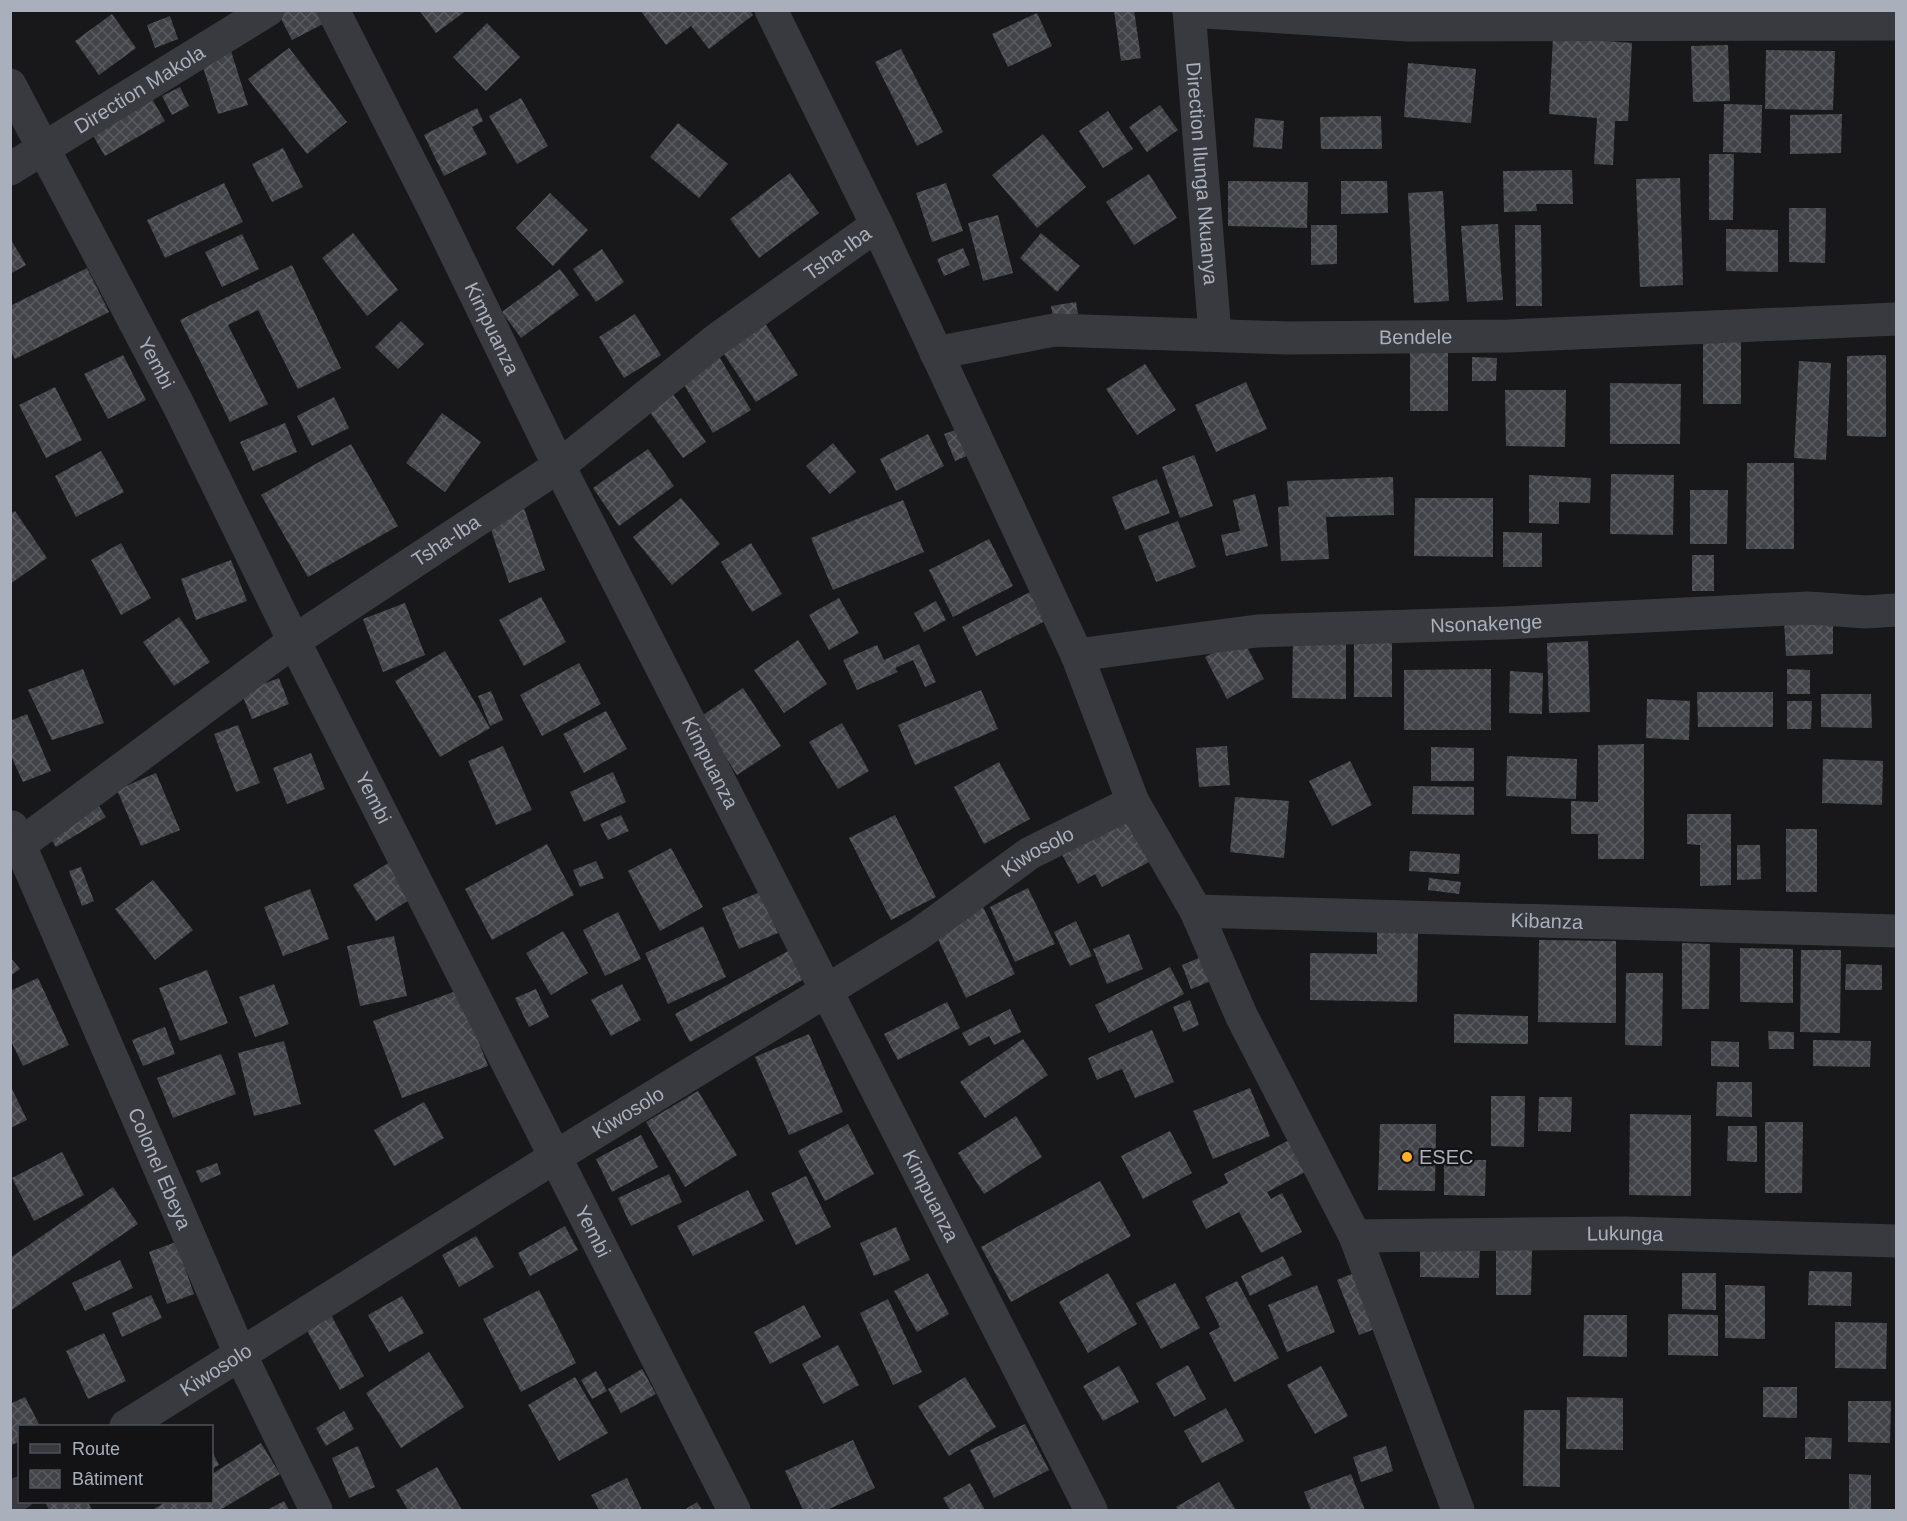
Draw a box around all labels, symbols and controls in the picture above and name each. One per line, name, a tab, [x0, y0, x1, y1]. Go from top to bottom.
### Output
street label: Direction Makola	[70, 40, 209, 138]
street label: Direction Ilunga Nkuanya	[1182, 61, 1222, 287]
street label: Tsha-Iba	[800, 221, 876, 284]
street label: Kimpuanza	[460, 279, 524, 379]
street label: Bendele	[1379, 326, 1452, 348]
street label: Yembi	[134, 333, 179, 392]
street label: Tsha-Iba	[408, 510, 485, 571]
street label: Nsonakenge	[1430, 610, 1543, 636]
street label: Kimpuanza	[678, 713, 743, 813]
street label: Yembi	[351, 768, 396, 827]
street label: Kiwosolo	[997, 822, 1077, 881]
street label: Kibanza	[1510, 909, 1584, 933]
street label: Kiwosolo	[588, 1082, 668, 1143]
street label: Colonel Ebeya	[124, 1104, 196, 1233]
street label: Kimpuanza	[898, 1146, 964, 1246]
place label: ESEC	[1419, 1146, 1473, 1168]
marker: ESEC	[1400, 1150, 1414, 1164]
street label: Yembi	[571, 1202, 615, 1261]
street label: Lukunga	[1586, 1222, 1665, 1245]
street label: Kiwosolo	[176, 1339, 256, 1400]
legend	[18, 1425, 213, 1503]
text: Route	[72, 1439, 120, 1459]
text: Bâtiment	[72, 1469, 143, 1489]

